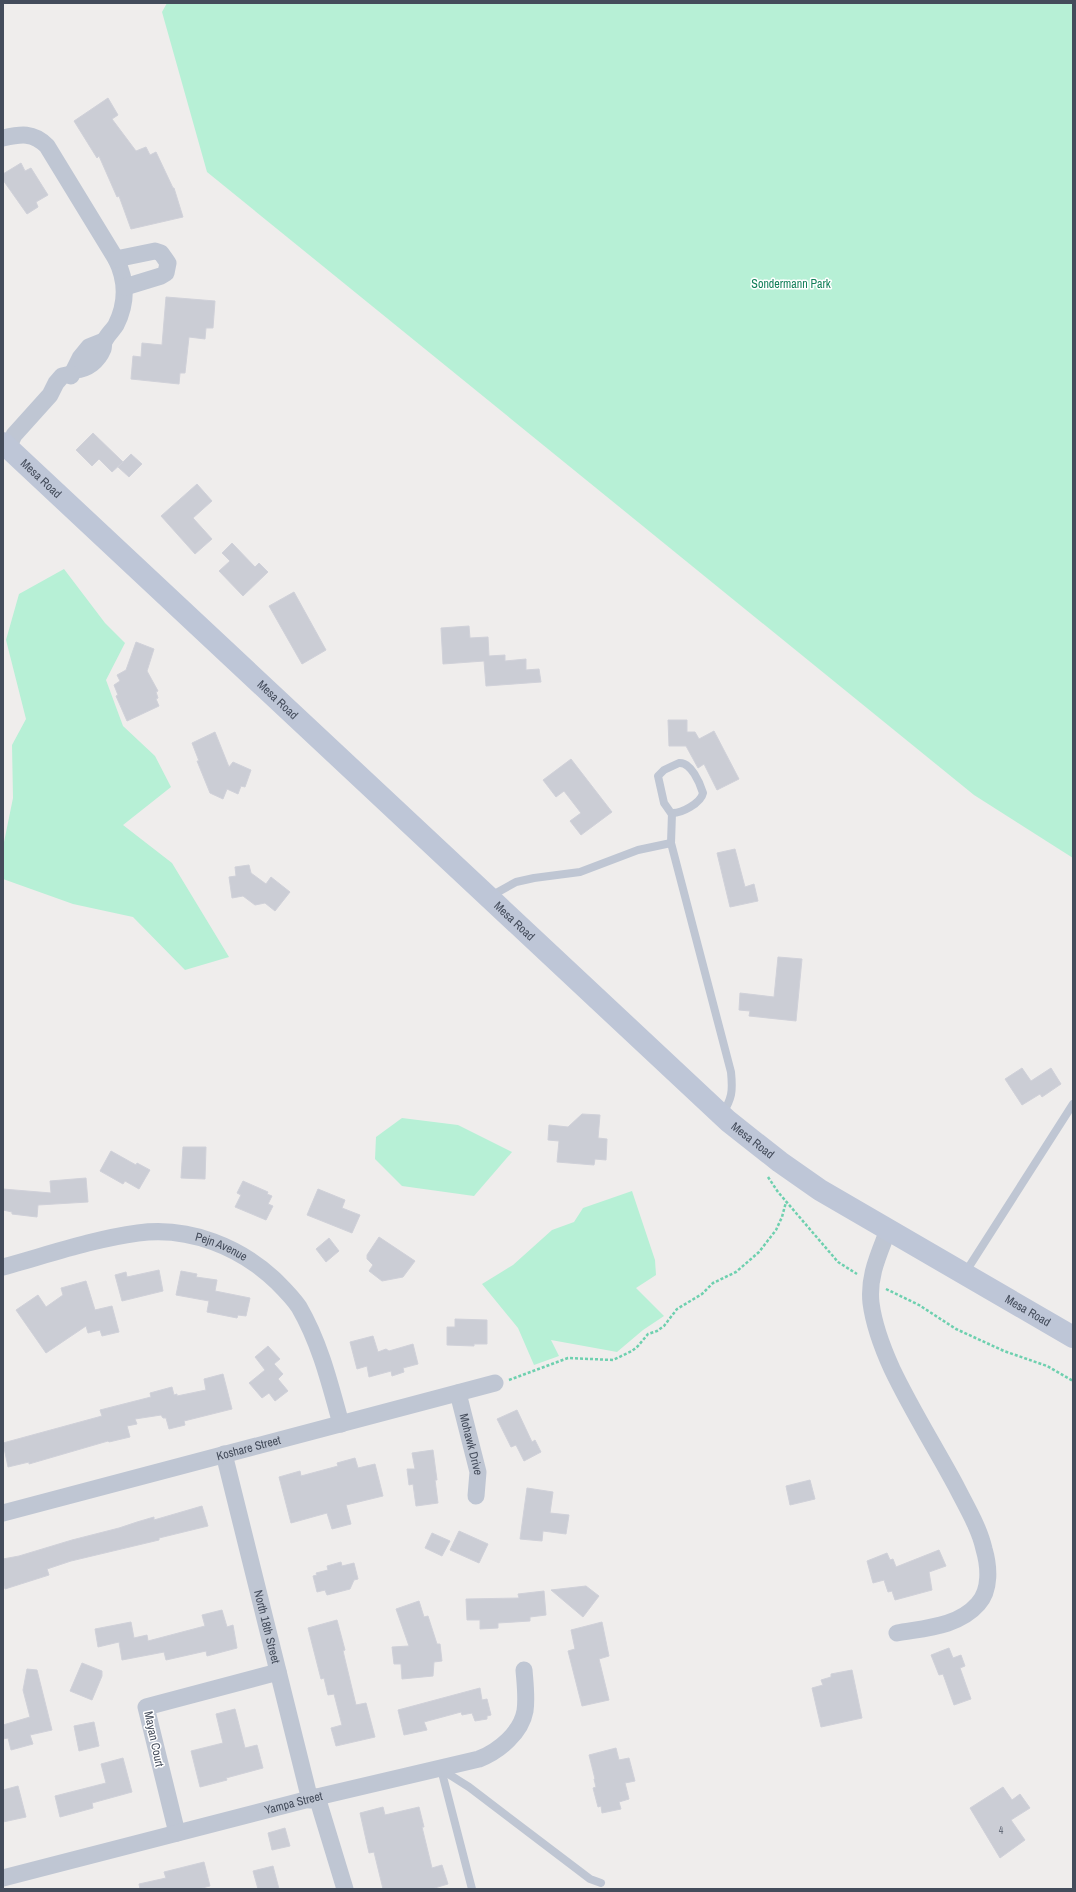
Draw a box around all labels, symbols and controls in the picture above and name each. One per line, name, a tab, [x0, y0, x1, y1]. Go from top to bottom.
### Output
park label: Sondermann Park	[751, 276, 831, 292]
street label: Mesa Road	[17, 455, 65, 502]
street label: Mesa Road	[254, 677, 301, 723]
street label: Mesa Road	[490, 898, 538, 944]
street label: Mesa Road	[728, 1119, 777, 1162]
street label: Pejn Avenue	[194, 1229, 250, 1265]
street label: Mesa Road	[1002, 1291, 1054, 1330]
street label: Mohawk Drive	[456, 1412, 486, 1476]
street label: Koshare Street	[215, 1432, 283, 1464]
street label: North 18th Street	[250, 1588, 284, 1665]
street label: Mayan Court	[140, 1710, 168, 1768]
street label: Yampa Street	[263, 1788, 324, 1818]
house number: 4	[999, 1824, 1004, 1837]

